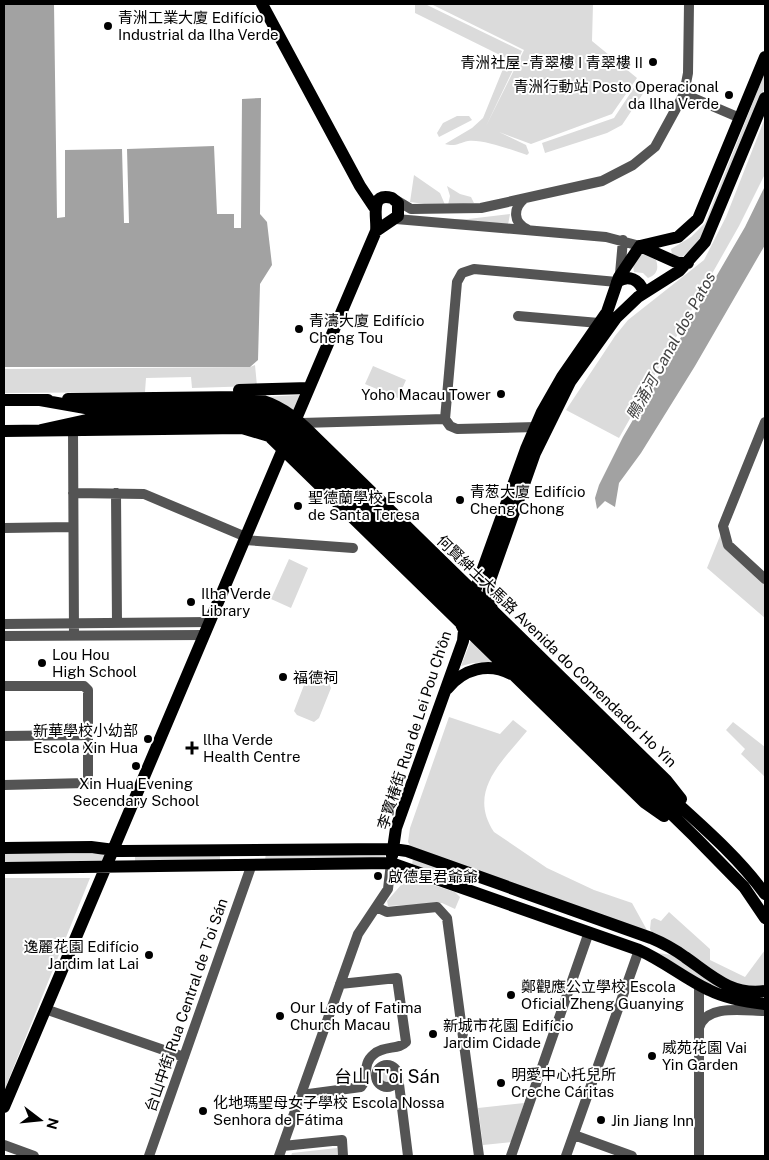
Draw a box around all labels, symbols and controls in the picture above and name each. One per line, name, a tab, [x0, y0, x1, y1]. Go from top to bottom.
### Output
place label: 青洲工業大廈 Edifício Industrial da Ilha Verde	[118, 9, 279, 43]
marker: 青洲工業大廈 Edifício Industrial da Ilha Verde	[102, 20, 114, 32]
place label: 青洲社屋 - 青翠樓 I 青翠樓 II	[461, 54, 643, 71]
marker: 青洲社屋 - 青翠樓 I 青翠樓 II	[647, 56, 659, 68]
place label: 青洲行動站 Posto Operacional da Ilha Verde	[513, 78, 719, 112]
marker: 青洲行動站 Posto Operacional da Ilha Verde	[723, 89, 735, 101]
water label: 鴨涌河 Canal dos Patos	[622, 268, 720, 423]
place label: 青濤大廈 Edifício Cheng Tou	[309, 312, 424, 346]
marker: 青濤大廈 Edifício Cheng Tou	[293, 323, 305, 335]
place label: Yoho Macau Tower	[361, 386, 491, 403]
marker: Yoho Macau Tower	[495, 388, 507, 400]
place label: 青葱大廈 Edifício Cheng Chong	[470, 483, 585, 517]
place label: 聖德蘭學校 Escola de Santa Teresa	[308, 489, 433, 523]
marker: 青葱大廈 Edifício Cheng Chong	[454, 494, 466, 506]
marker: 聖德蘭學校 Escola de Santa Teresa	[292, 500, 304, 512]
street label: 何賢紳士大馬路 Avenida do Comendador Ho Yin	[434, 532, 680, 770]
place label: Ilha Verde Library	[201, 585, 271, 619]
marker: Ilha Verde Library	[185, 596, 197, 608]
street label: 李寶椿街 Rua de Lei Pou Ch'ôn	[374, 629, 454, 831]
place label: Lou Hou High School	[52, 646, 137, 680]
marker: Lou Hou High School	[36, 657, 48, 669]
place label: 福德祠	[293, 669, 338, 686]
marker: 福德祠	[277, 671, 289, 683]
place label: 新華學校小幼部 Escola Xin Hua	[33, 722, 138, 756]
place label: llha Verde Health Centre	[203, 731, 300, 765]
marker: 新華學校小幼部 Escola Xin Hua	[142, 733, 154, 745]
marker: llha Verde Health Centre	[185, 741, 199, 755]
marker: Xin Hua Evening Secendary School	[130, 760, 142, 772]
place label: Xin Hua Evening Secendary School	[73, 775, 199, 809]
place label: 啟德星君爺爺	[388, 868, 478, 885]
marker: 啟德星君爺爺	[372, 870, 384, 882]
street label: 台山中街 Rua Central de T'oi Sán	[141, 896, 231, 1114]
place label: 逸麗花園 Edifício Jardim Iat Lai	[24, 938, 139, 972]
marker: 逸麗花園 Edifício Jardim Iat Lai	[143, 949, 155, 961]
place label: 鄭觀應公立學校 Escola Oficial Zheng Guanying	[521, 978, 684, 1012]
marker: 鄭觀應公立學校 Escola Oficial Zheng Guanying	[505, 989, 517, 1001]
place label: Our Lady of Fatima Church Macau	[290, 999, 422, 1033]
marker: Our Lady of Fatima Church Macau	[274, 1010, 286, 1022]
place label: 新城市花園 Edifício Jardim Cidade	[443, 1017, 573, 1051]
marker: 新城市花園 Edifício Jardim Cidade	[427, 1028, 439, 1040]
place label: 威苑花園 Vai Yin Garden	[662, 1039, 747, 1073]
marker: 威苑花園 Vai Yin Garden	[646, 1050, 658, 1062]
district label: 台山 T'oi Sán	[334, 1066, 440, 1087]
place label: 明愛中心托兒所 Creche Cáritas	[511, 1066, 616, 1100]
marker: 明愛中心托兒所 Creche Cáritas	[495, 1077, 507, 1089]
place label: 化地瑪聖母女子學校 Escola Nossa Senhora de Fátima	[213, 1094, 445, 1128]
north arrow	[15, 1095, 65, 1145]
marker: 化地瑪聖母女子學校 Escola Nossa Senhora de Fátima	[197, 1105, 209, 1117]
place label: Jin Jiang Inn	[611, 1112, 694, 1129]
marker: Jin Jiang Inn	[595, 1114, 607, 1126]
text: N	[43, 1116, 62, 1131]

